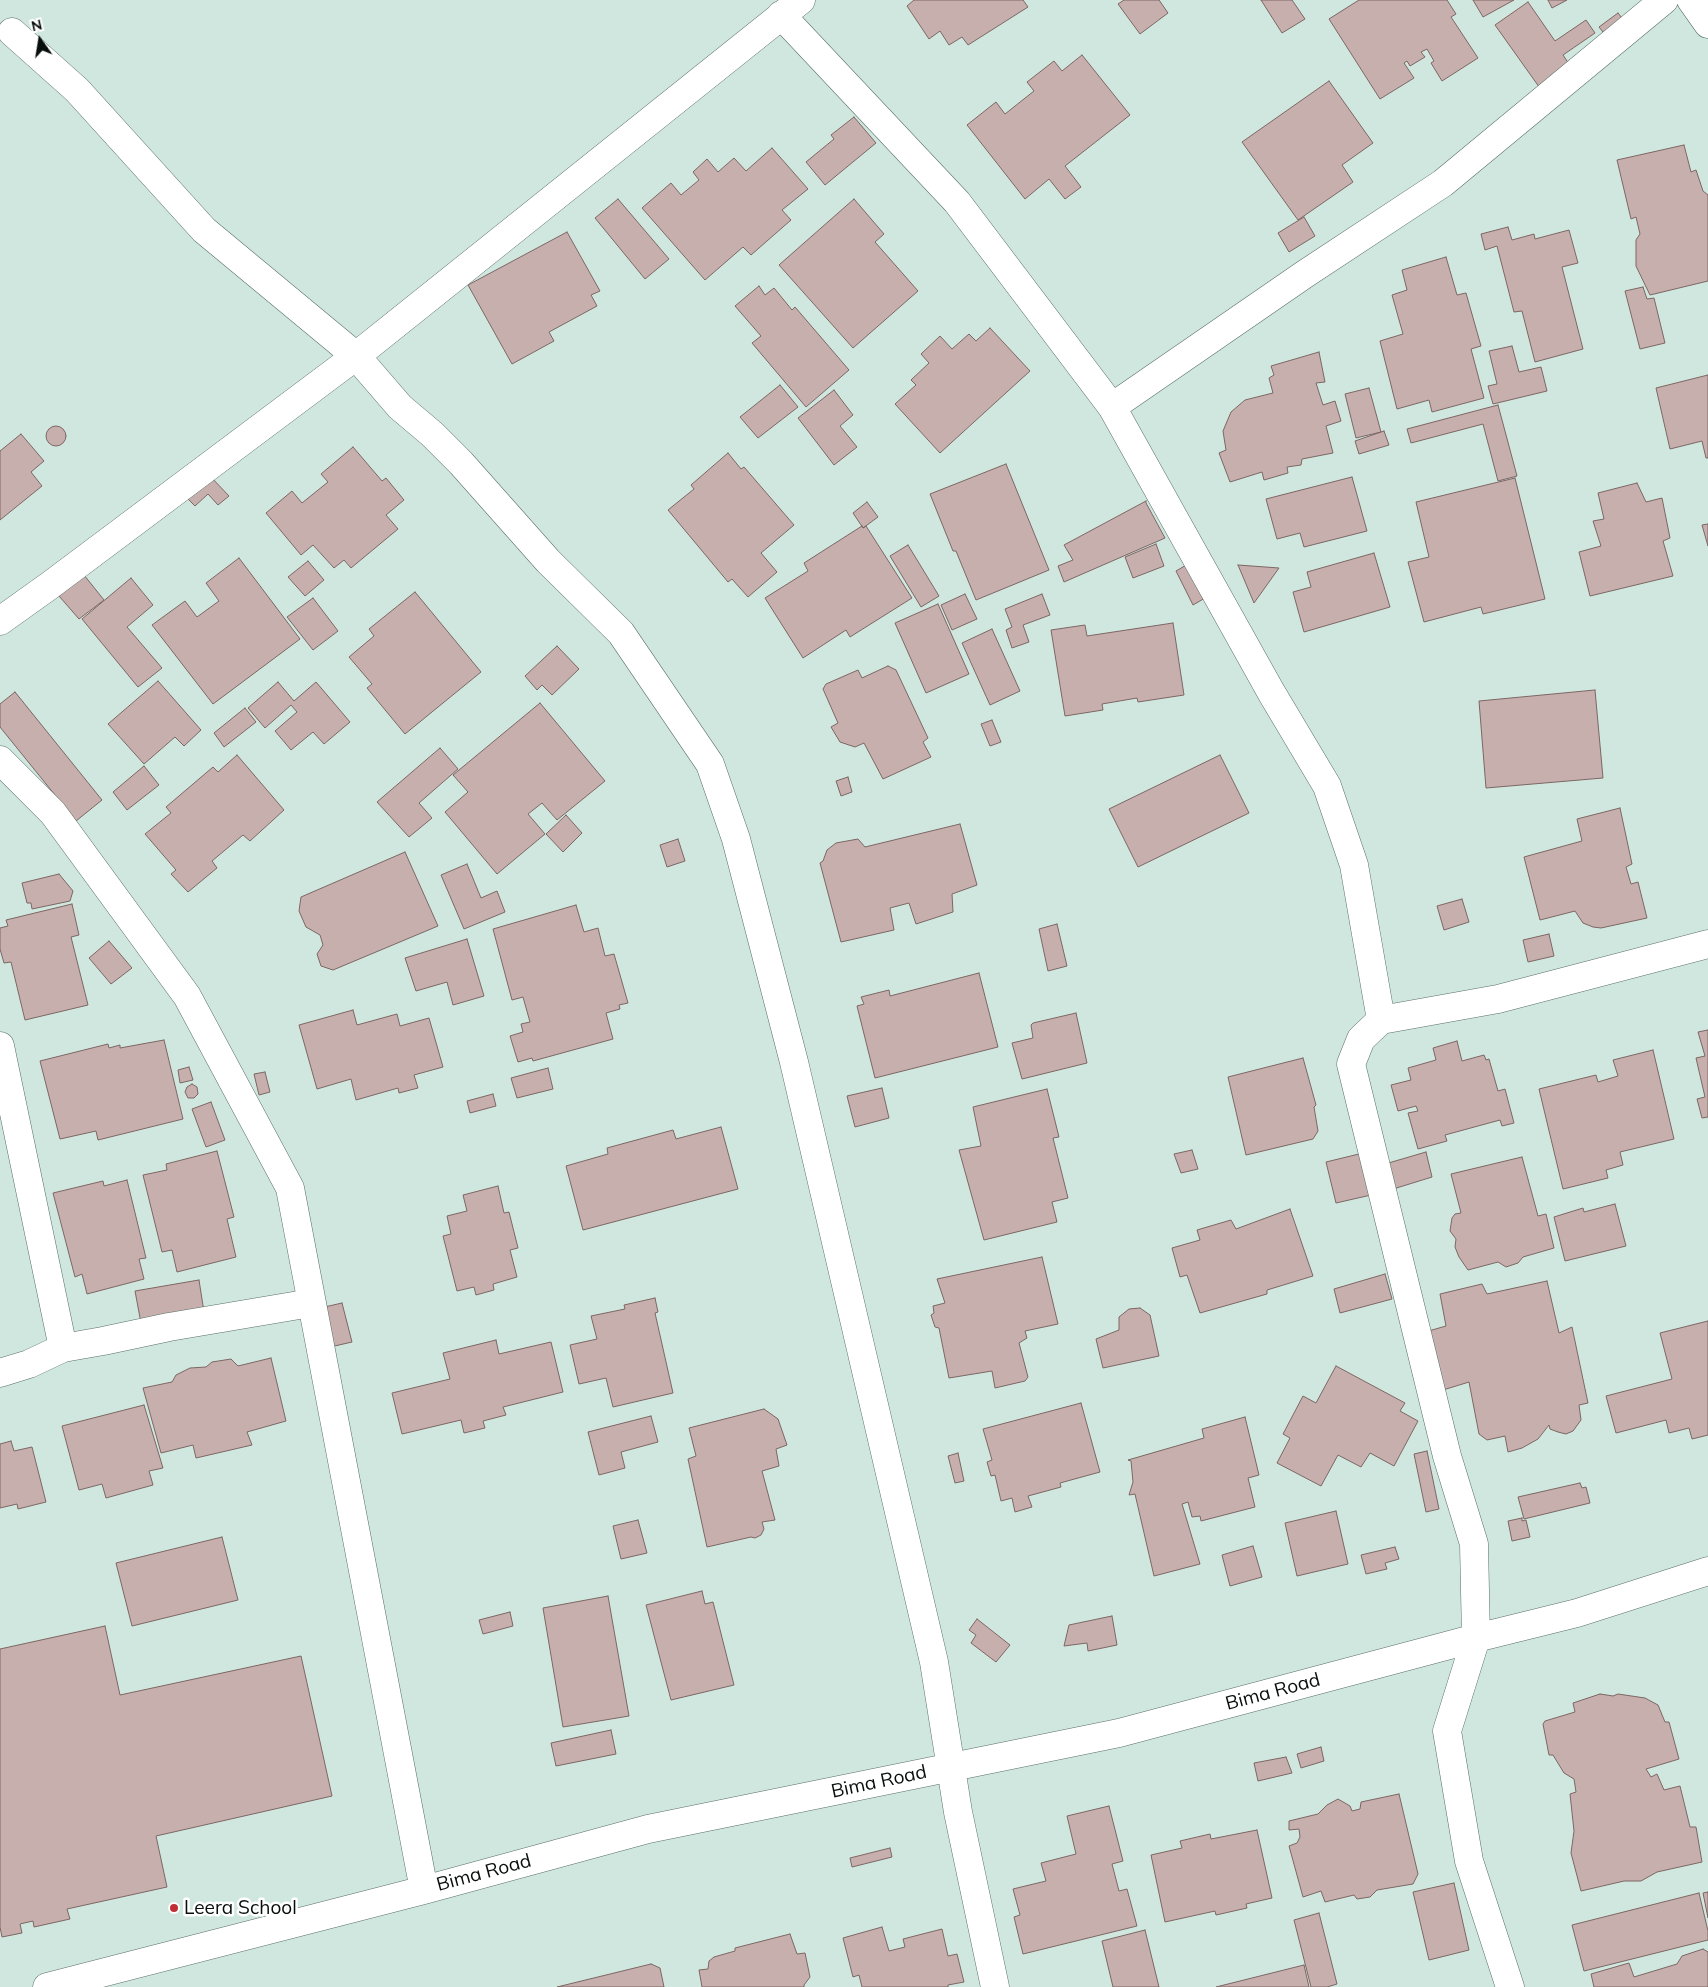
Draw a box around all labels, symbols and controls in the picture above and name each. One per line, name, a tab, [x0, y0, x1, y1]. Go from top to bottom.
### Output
north arrow	[15, 15, 65, 65]
text: N	[29, 15, 44, 35]
street label: Bima Road	[1223, 1668, 1323, 1716]
street label: Bima Road	[829, 1761, 929, 1803]
street label: Bima Road	[434, 1849, 534, 1897]
place label: Leera School	[184, 1897, 297, 1919]
marker: Leera School	[168, 1902, 180, 1914]

